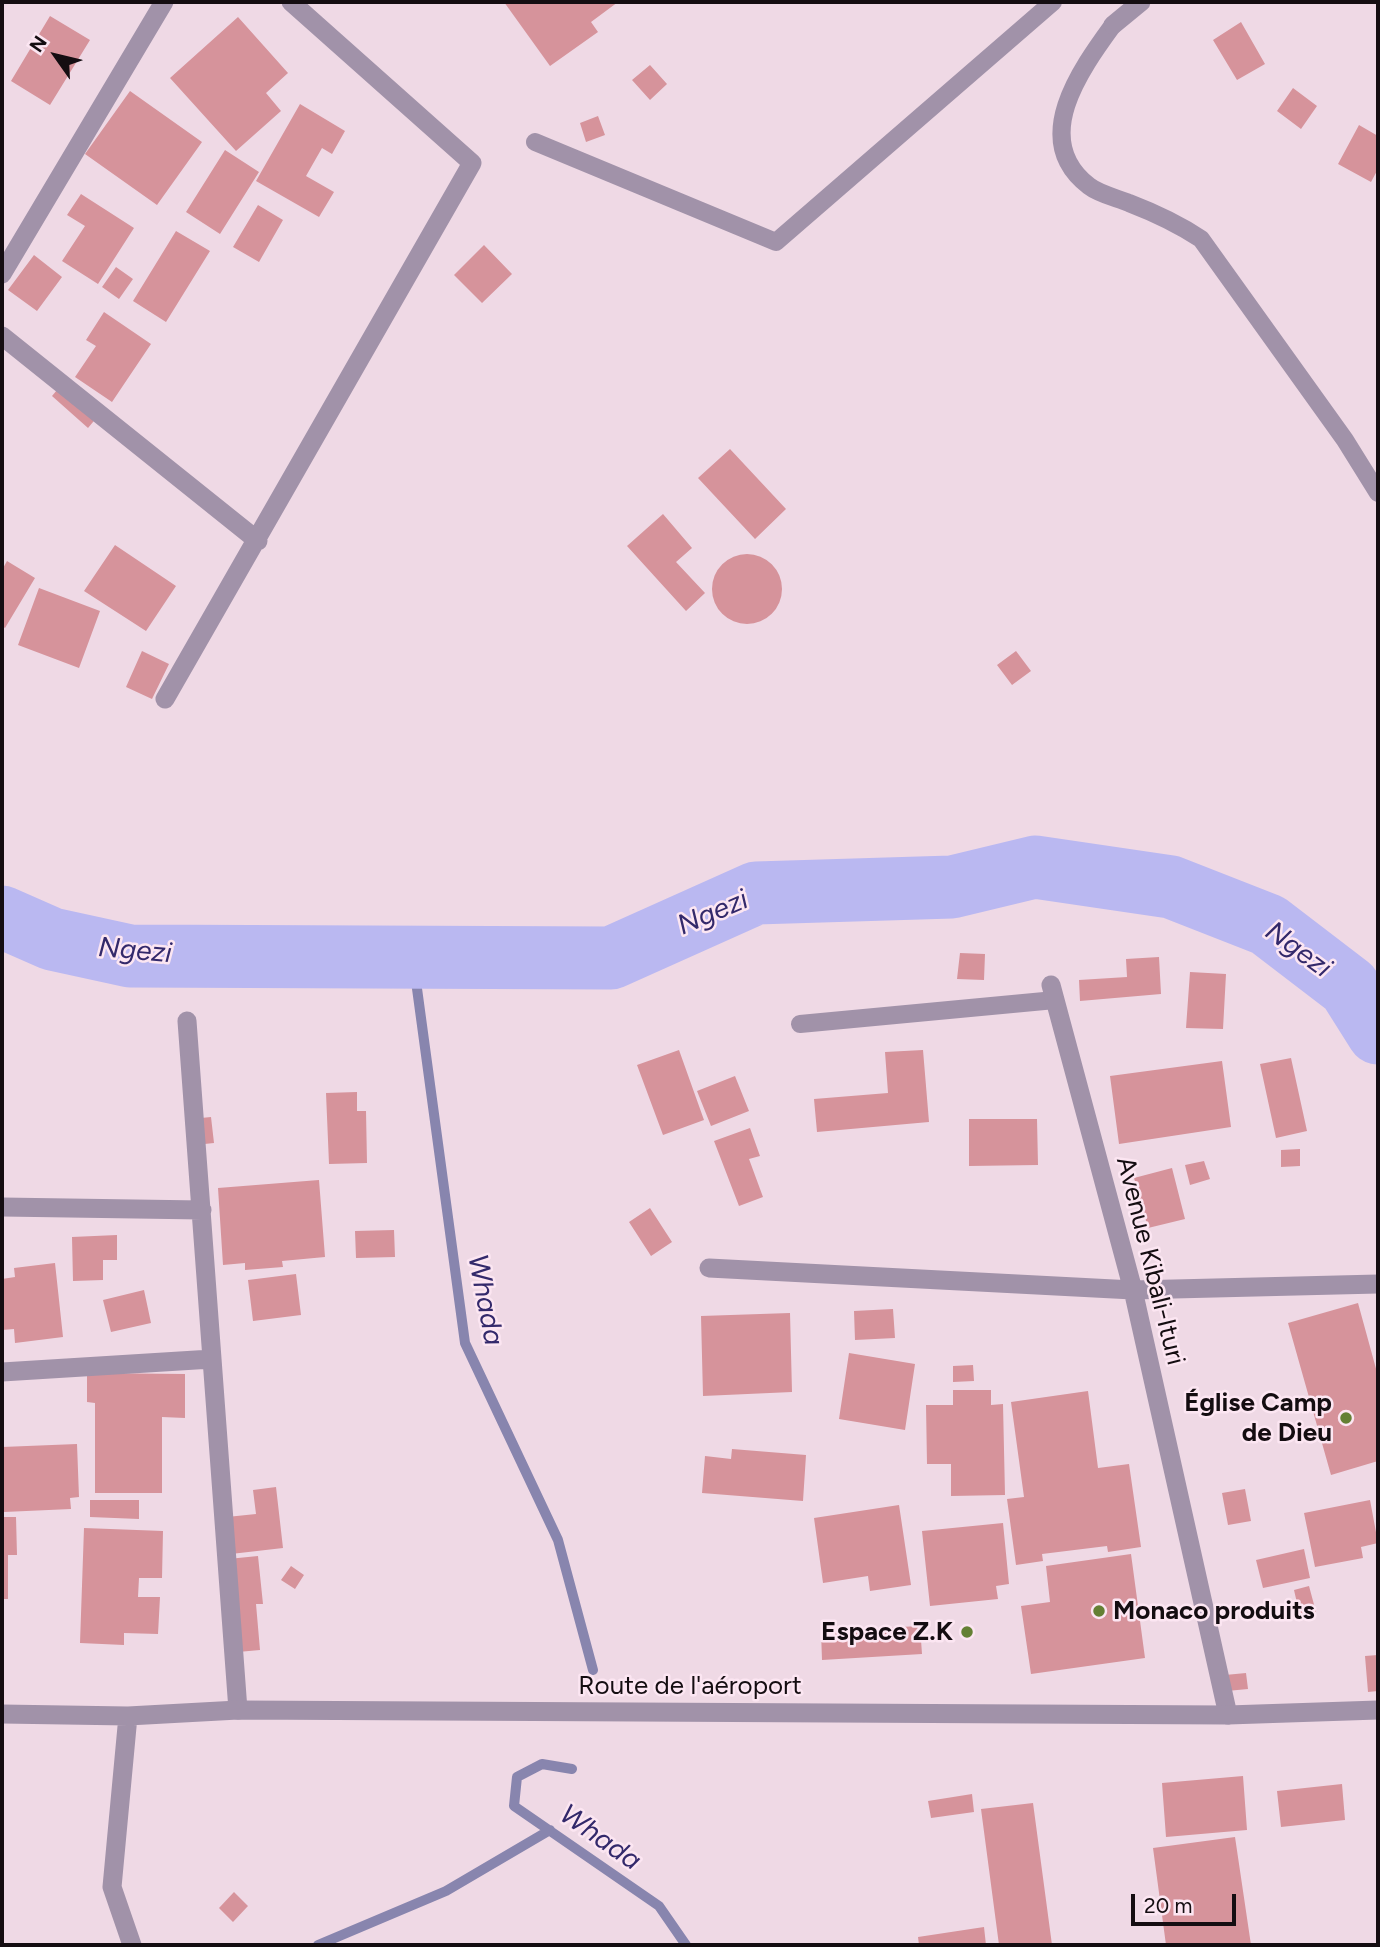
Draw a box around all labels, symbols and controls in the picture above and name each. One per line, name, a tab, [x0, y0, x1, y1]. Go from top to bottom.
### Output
north arrow	[21, 21, 91, 91]
text: N	[25, 31, 52, 56]
water label: Ngezi	[673, 883, 753, 943]
water label: Ngezi	[1258, 915, 1338, 985]
water label: Ngezi	[97, 931, 173, 971]
street label: Avenue Kibali-Ituri	[1109, 1154, 1191, 1368]
water label: Whada	[460, 1252, 510, 1348]
place label: Église Camp de Dieu	[1184, 1387, 1332, 1448]
marker: Église Camp de Dieu	[1338, 1410, 1354, 1426]
place label: Monaco produits	[1113, 1595, 1315, 1627]
marker: Monaco produits	[1091, 1603, 1107, 1619]
place label: Espace Z.K	[821, 1616, 953, 1648]
marker: Espace Z.K	[959, 1624, 975, 1640]
street label: Route de l'aéroport	[578, 1670, 802, 1702]
water label: Whada	[553, 1798, 647, 1878]
scale bar	[1135, 1881, 1240, 1925]
text: 20 m	[1144, 1893, 1192, 1918]

